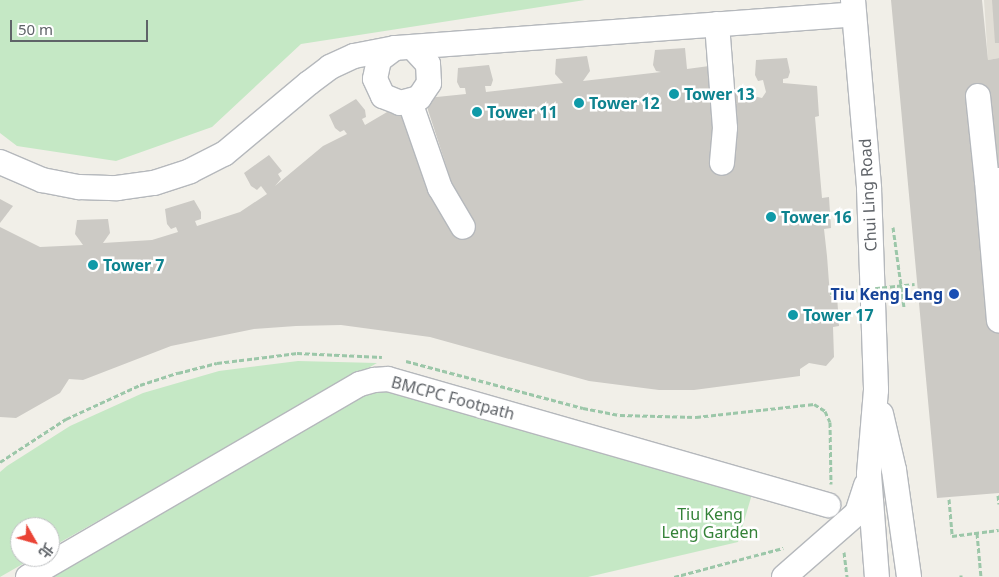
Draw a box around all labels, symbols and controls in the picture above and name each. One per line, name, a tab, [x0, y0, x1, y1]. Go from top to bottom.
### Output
scale bar	[12, 10, 150, 42]
text: 50 m	[18, 19, 53, 39]
place label: Tower 13	[684, 84, 755, 104]
marker: Tower 13	[668, 88, 680, 100]
place label: Tower 12	[589, 93, 660, 113]
marker: Tower 12	[573, 97, 585, 109]
place label: Tower 11	[487, 102, 558, 122]
marker: Tower 11	[471, 106, 483, 118]
street label: Chui Ling Road	[855, 138, 881, 252]
place label: Tower 16	[781, 207, 852, 227]
marker: Tower 16	[765, 211, 777, 223]
place label: Tower 7	[103, 255, 165, 275]
marker: Tower 7	[87, 259, 99, 271]
place label: Tiu Keng Leng	[831, 284, 943, 304]
marker: Tiu Keng Leng	[947, 287, 961, 301]
place label: Tower 17	[803, 305, 874, 325]
marker: Tower 17	[787, 309, 799, 321]
street label: BMCPC Footpath	[389, 372, 517, 424]
park label: Tiu Keng Leng Garden	[662, 504, 758, 542]
north arrow	[10, 517, 60, 567]
text: 北	[35, 540, 58, 562]

